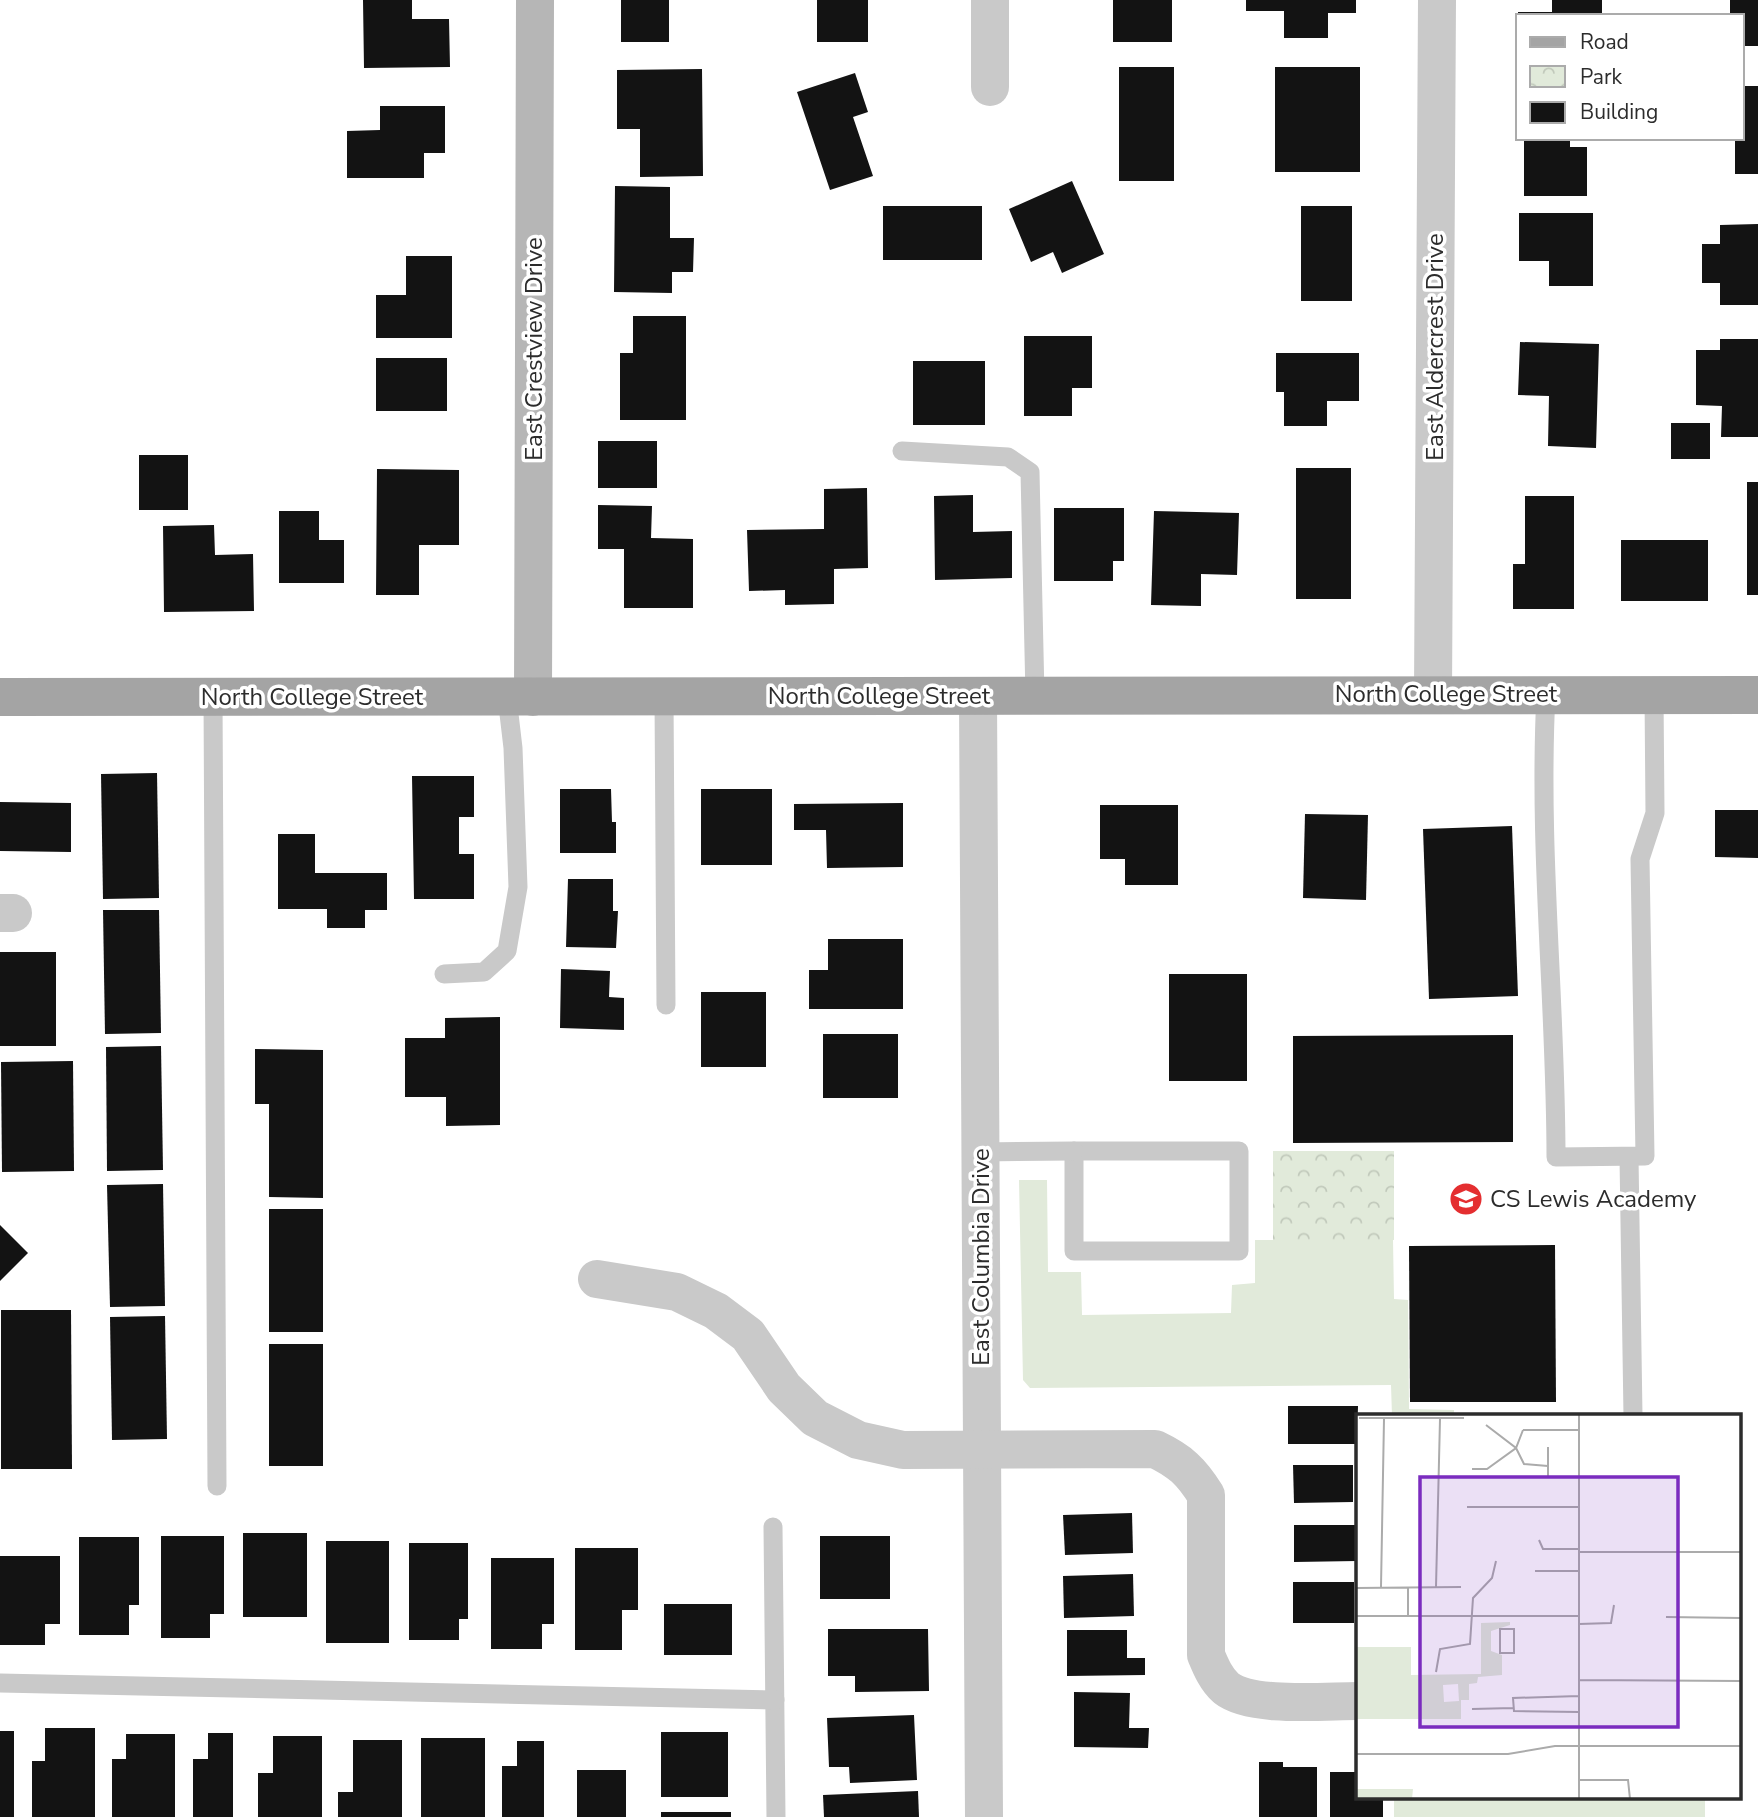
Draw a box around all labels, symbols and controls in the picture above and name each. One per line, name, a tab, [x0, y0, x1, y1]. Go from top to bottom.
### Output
legend	[1516, 14, 1744, 140]
text: Road	[1580, 28, 1629, 56]
text: Park	[1580, 63, 1622, 91]
text: Building	[1580, 98, 1658, 126]
street label: East Aldercrest Drive	[1419, 233, 1451, 461]
street label: East Crestview Drive	[518, 237, 550, 461]
street label: North College Street	[1335, 678, 1558, 710]
street label: North College Street	[768, 680, 991, 712]
street label: North College Street	[201, 681, 424, 713]
street label: East Columbia Drive	[965, 1148, 997, 1366]
school or university icon: CS Lewis Academy	[1447, 1180, 1485, 1218]
place label: CS Lewis Academy	[1490, 1183, 1697, 1215]
inset map	[1356, 1414, 1740, 1800]

